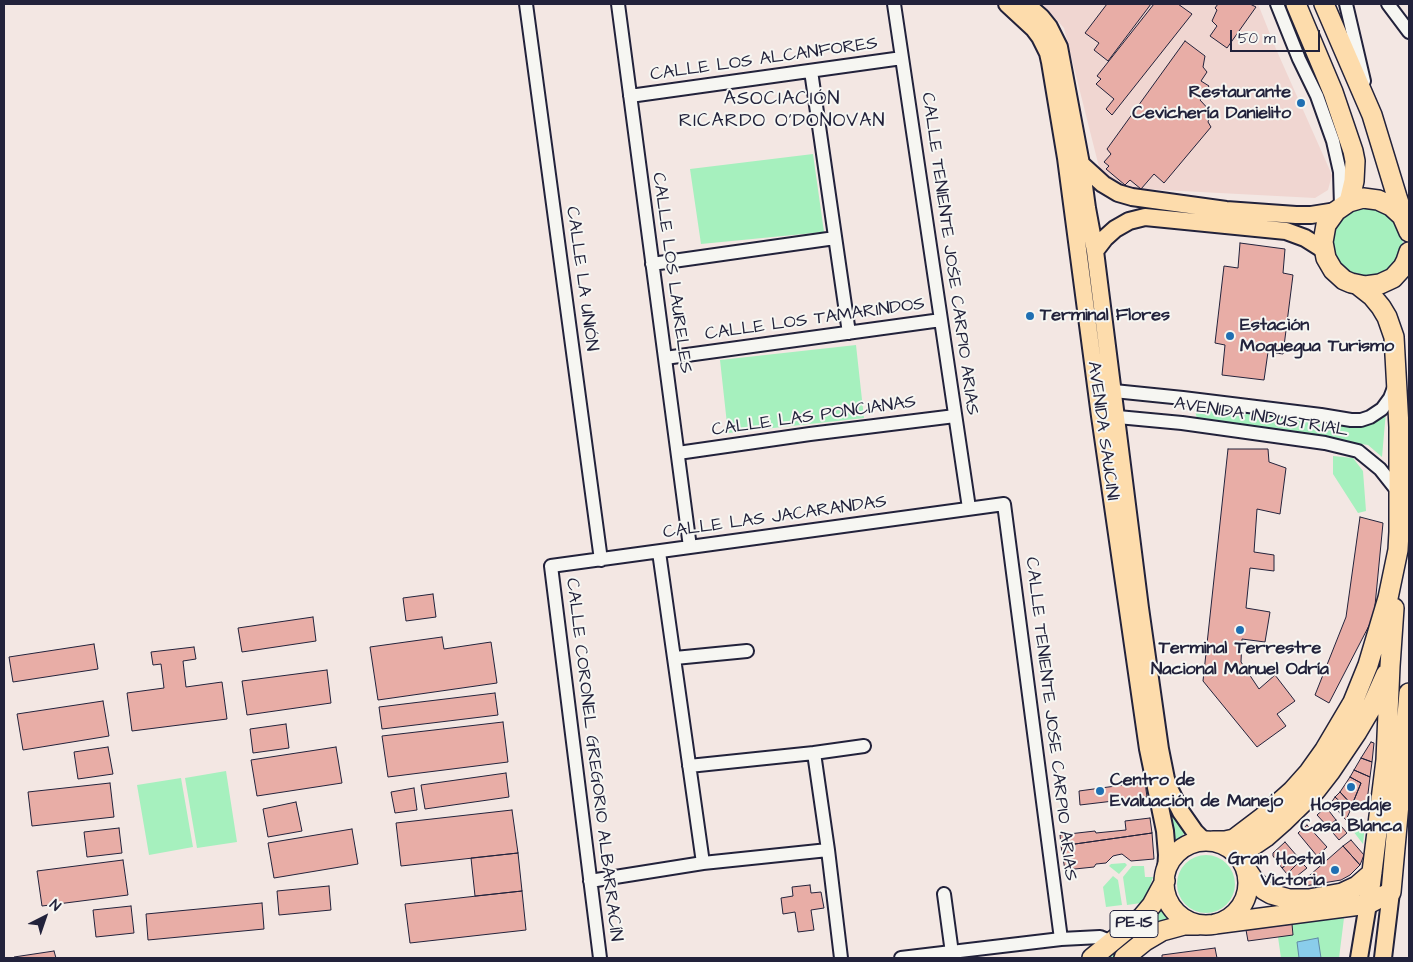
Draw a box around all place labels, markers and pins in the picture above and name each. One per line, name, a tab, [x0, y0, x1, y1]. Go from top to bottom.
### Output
place label: Restaurante Cevichería Danielito	[1132, 82, 1291, 125]
marker: Restaurante Cevichería Danielito	[1295, 97, 1307, 109]
place label: Terminal Flores	[1040, 305, 1170, 327]
marker: Terminal Flores	[1024, 310, 1036, 322]
place label: Estación Moquegua Turismo	[1240, 315, 1394, 358]
marker: Estación Moquegua Turismo	[1224, 330, 1236, 342]
marker: Terminal Terrestre Nacional Manuel Odría	[1234, 624, 1246, 636]
place label: Terminal Terrestre Nacional Manuel Odría	[1151, 638, 1329, 681]
place label: Centro de Evaluación de Manejo	[1110, 770, 1283, 812]
marker: Hospedaje Casa Blanca	[1345, 781, 1357, 793]
marker: Centro de Evaluación de Manejo	[1094, 785, 1106, 797]
place label: Hospedaje Casa Blanca	[1300, 795, 1402, 838]
place label: Gran Hostal Victoria	[1228, 849, 1325, 892]
marker: Gran Hostal Victoria	[1329, 864, 1341, 876]

